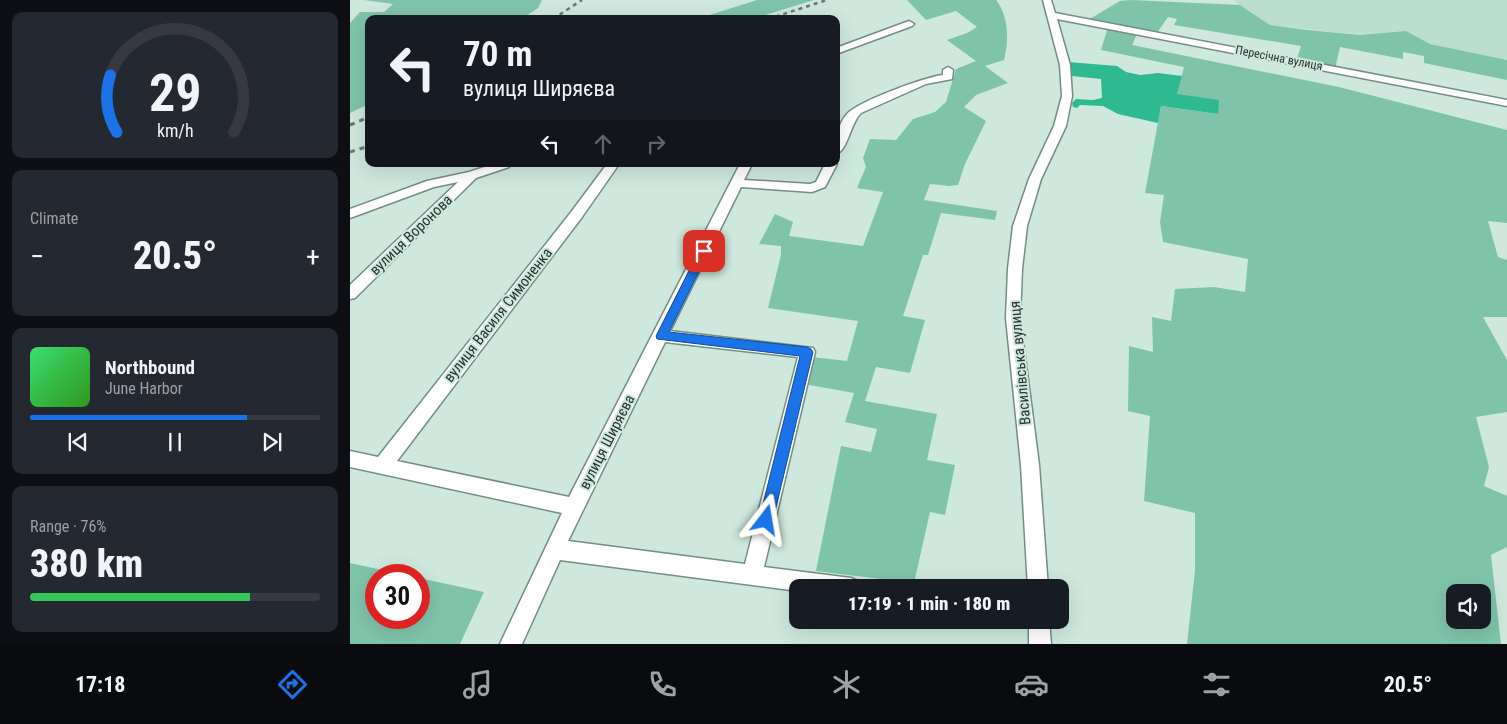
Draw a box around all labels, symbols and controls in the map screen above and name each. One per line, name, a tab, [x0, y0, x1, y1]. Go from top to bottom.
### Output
text: 70 m	[463, 34, 532, 75]
icon: left	[380, 35, 445, 100]
street label: Пересічна вулиця	[1234, 43, 1324, 73]
text: 29	[149, 63, 201, 124]
text: вулиця Ширяєва	[463, 76, 615, 101]
text: km/h	[157, 120, 193, 141]
icon: left	[536, 130, 564, 158]
icon: ahead	[589, 130, 617, 158]
icon: right	[642, 130, 670, 158]
street label: вулиця Воронова	[366, 191, 456, 279]
text: Climate	[30, 209, 78, 228]
pin	[683, 230, 725, 272]
text: 20.5°	[133, 234, 217, 278]
icon: arrive	[690, 237, 718, 265]
text: −	[30, 240, 44, 273]
text: +	[306, 240, 320, 273]
street label: вулиця Василя Симоненка	[440, 244, 556, 386]
street label: Василівська вулиця	[1006, 300, 1034, 426]
text: Northbound	[105, 356, 195, 379]
text: June Harbor	[105, 379, 183, 398]
street label: вулиця Ширяєва	[575, 392, 639, 492]
icon: previous	[64, 428, 92, 456]
icon: pause	[161, 428, 189, 456]
icon: next	[258, 428, 286, 456]
position arrow	[739, 493, 791, 545]
text: Range · 76%	[30, 517, 106, 536]
text: 380 km	[30, 542, 143, 586]
speed limit sign: 30	[365, 564, 430, 629]
map controls	[1446, 584, 1491, 629]
button: sound	[1446, 584, 1491, 629]
text: 17:19 · 1 min · 180 m	[848, 592, 1010, 615]
icon: directions	[275, 667, 310, 702]
icon: music	[460, 667, 495, 702]
icon: phone	[645, 667, 680, 702]
icon: climate	[829, 667, 864, 702]
icon: car	[1014, 667, 1049, 702]
icon: filters	[1199, 667, 1234, 702]
text: 17:18	[75, 672, 125, 697]
text: 20.5°	[1384, 672, 1432, 697]

